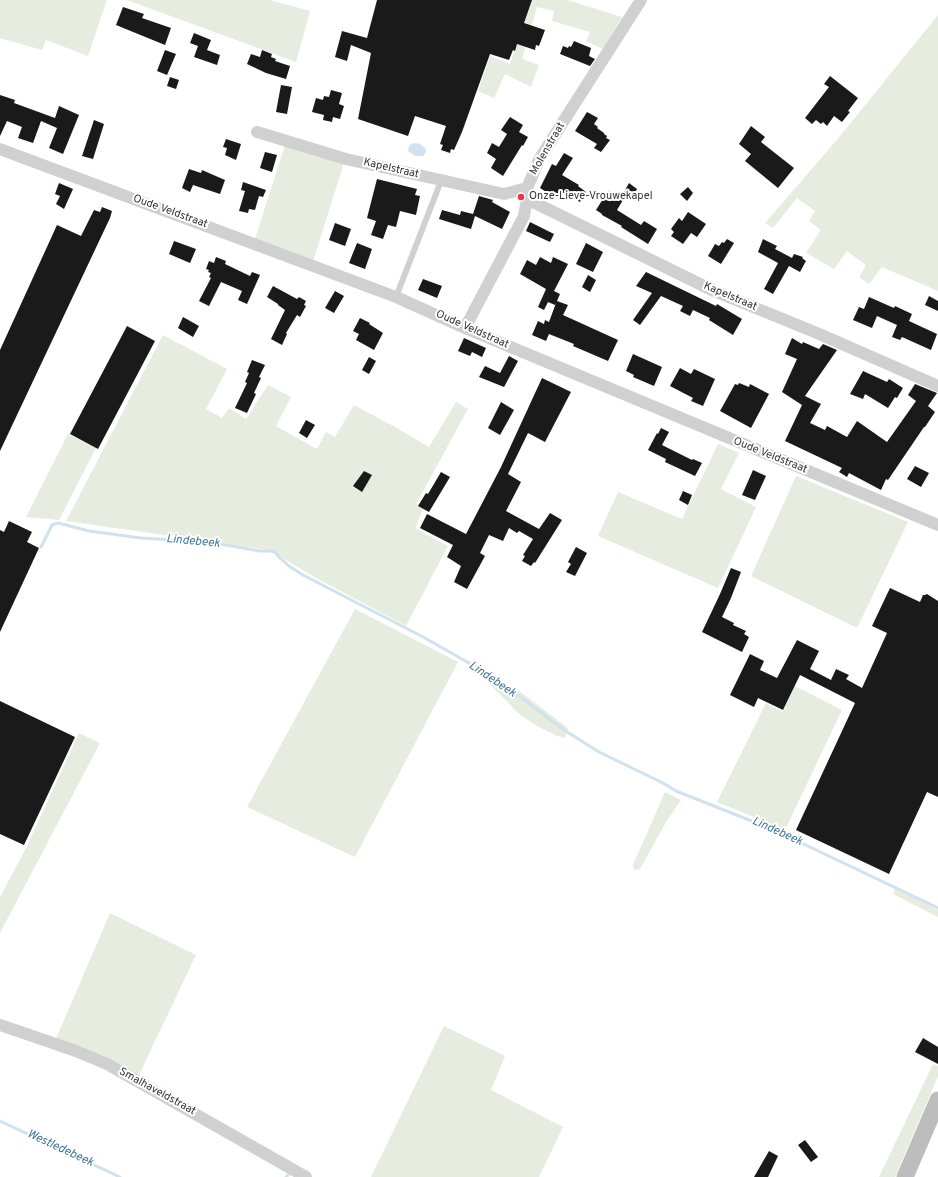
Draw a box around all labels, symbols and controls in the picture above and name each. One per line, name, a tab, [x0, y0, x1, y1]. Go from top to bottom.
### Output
street label: Molenstraat	[528, 120, 568, 178]
street label: Kapelstraat	[362, 156, 420, 182]
place label: Onze-Lieve-Vrouwekapel	[529, 190, 653, 204]
street label: Oude Veldstraat	[131, 192, 209, 232]
marker: Onze-Lieve-Vrouwekapel	[516, 192, 526, 202]
street label: Kapelstraat	[701, 280, 759, 314]
street label: Oude Veldstraat	[434, 308, 510, 352]
street label: Oude Veldstraat	[731, 435, 809, 477]
water label: Lindebeek	[166, 532, 220, 552]
water label: Lindebeek	[466, 659, 518, 701]
water label: Lindebeek	[749, 814, 805, 850]
street label: Smalhaveldstraat	[116, 1065, 198, 1119]
water label: Westledebeek	[24, 1127, 96, 1171]

